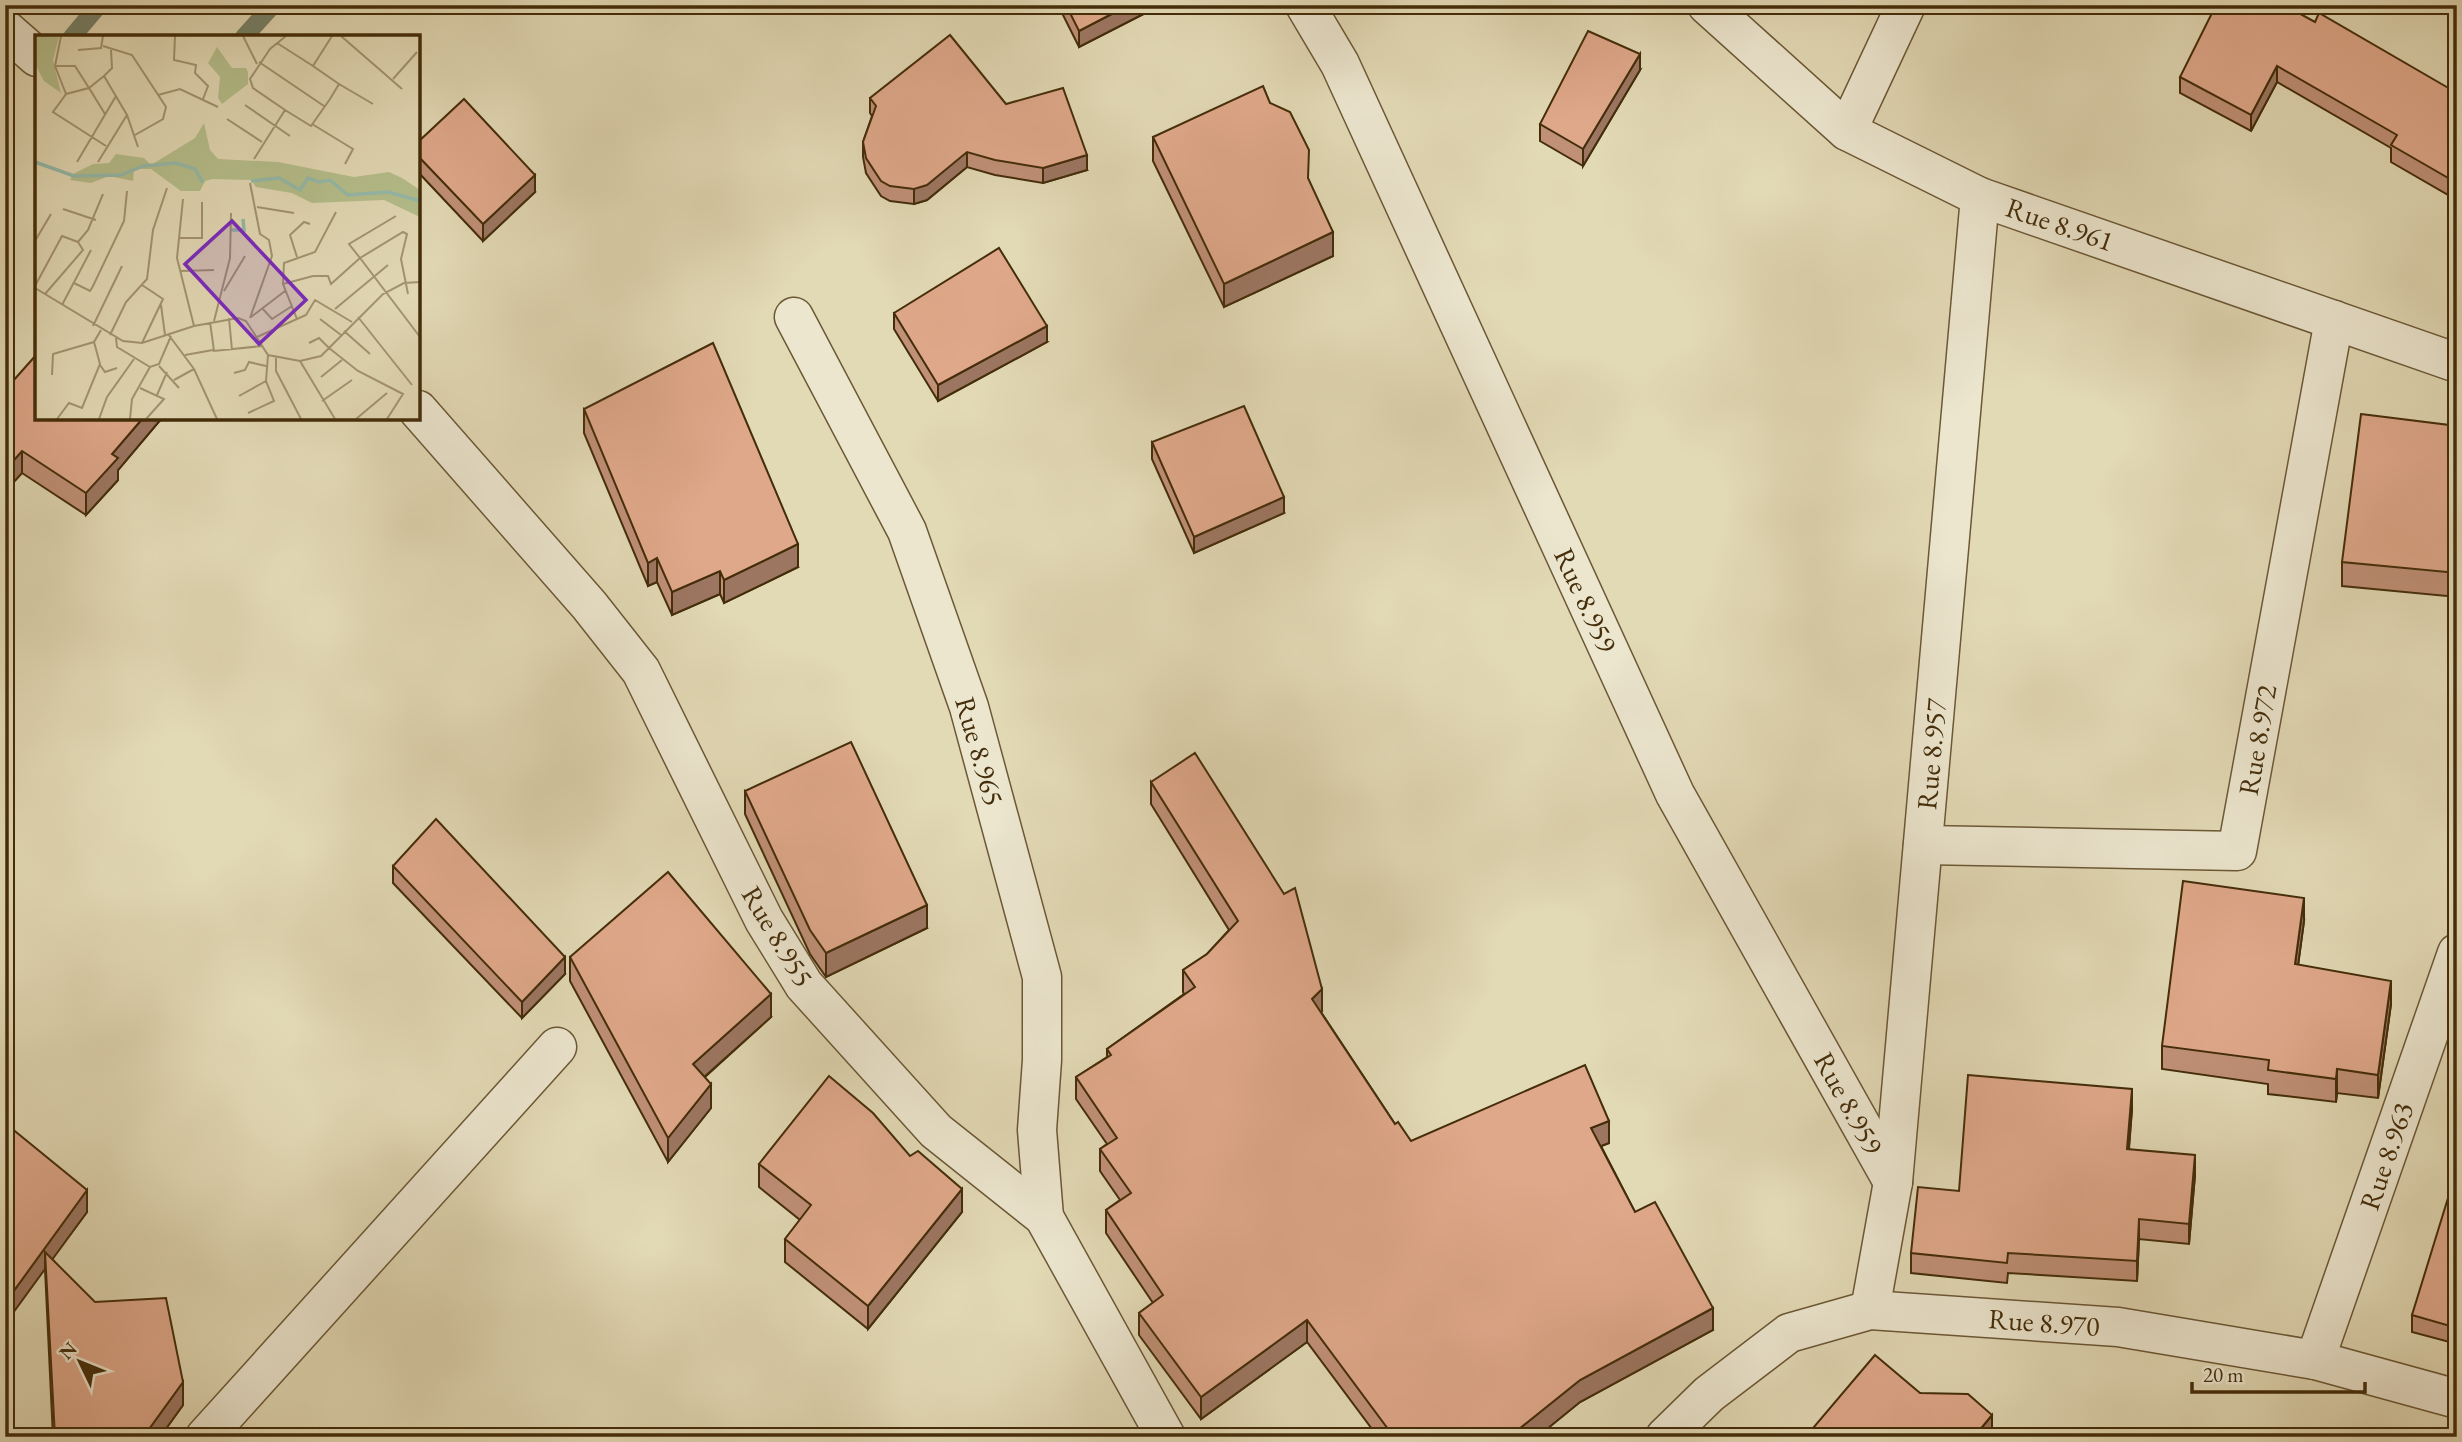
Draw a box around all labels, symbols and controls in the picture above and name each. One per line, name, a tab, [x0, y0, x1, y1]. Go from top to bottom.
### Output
inset map	[35, 35, 420, 420]
street label: Rue 8.961	[2001, 189, 2119, 259]
street label: Rue 8.959	[1546, 542, 1626, 658]
street label: Rue 8.972	[2230, 681, 2284, 798]
street label: Rue 8.965	[947, 692, 1013, 810]
street label: Rue 8.957	[1908, 696, 1954, 811]
street label: Rue 8.955	[734, 879, 822, 993]
street label: Rue 8.959	[1806, 1046, 1892, 1160]
street label: Rue 8.963	[2351, 1097, 2421, 1215]
street label: Rue 8.970	[1987, 1300, 2101, 1344]
north arrow	[46, 1326, 116, 1396]
text: N	[54, 1336, 83, 1365]
scale bar	[2192, 1351, 2366, 1395]
text: 20 m	[2203, 1361, 2244, 1388]

